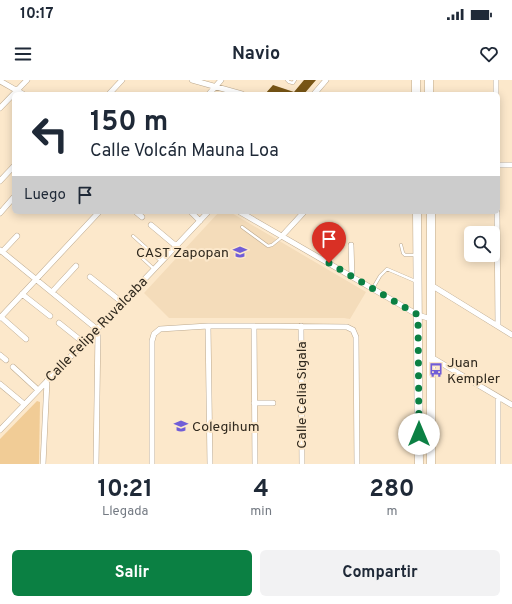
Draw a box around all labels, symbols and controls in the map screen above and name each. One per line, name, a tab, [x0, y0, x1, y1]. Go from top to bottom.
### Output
text: 10:17	[20, 5, 54, 24]
icon: menu	[12, 43, 34, 65]
text: Navio	[232, 43, 280, 66]
icon: heart	[478, 43, 500, 65]
text: 150 m	[90, 105, 168, 141]
icon: left	[24, 108, 76, 160]
text: Calle Volcán Mauna Loa	[90, 140, 279, 163]
icon: arrive	[74, 184, 96, 206]
text: Luego	[24, 186, 66, 205]
pin	[312, 222, 346, 263]
map controls	[464, 226, 500, 262]
button: search	[464, 226, 500, 262]
icon: arrive	[318, 228, 340, 250]
school or university icon: CAST Zapopan	[232, 244, 248, 260]
place label: CAST Zapopan	[136, 245, 229, 262]
street label: Calle Felipe Ruvalcaba	[42, 274, 152, 386]
street label: Calle Celia Sigala	[294, 341, 311, 449]
place label: Juan Kempler	[447, 355, 501, 388]
bus stop icon: Juan Kempler	[428, 362, 444, 378]
position arrow	[398, 413, 440, 455]
school or university icon: Colegihum	[173, 418, 189, 434]
place label: Colegihum	[192, 419, 260, 436]
text: 10:21	[97, 475, 153, 505]
text: 4	[253, 475, 269, 505]
text: 280	[369, 475, 415, 505]
text: Llegada	[102, 504, 148, 520]
text: min	[250, 504, 272, 520]
text: m	[386, 504, 397, 520]
button: Salir	[12, 550, 252, 596]
button: Compartir	[260, 550, 500, 596]

